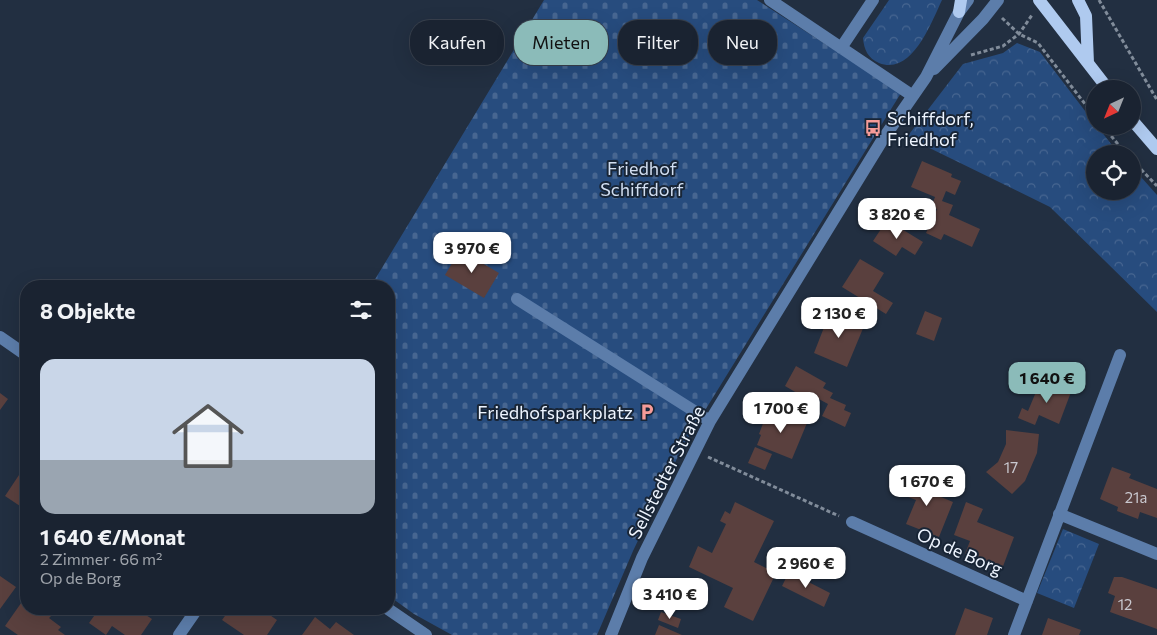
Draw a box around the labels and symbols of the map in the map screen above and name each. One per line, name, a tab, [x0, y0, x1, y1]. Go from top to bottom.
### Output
north arrow	[1086, 80, 1141, 135]
place label: Schiffdorf, Friedhof	[887, 107, 974, 150]
bus stop icon: Schiffdorf, Friedhof	[863, 118, 883, 138]
park label: Friedhof Schiffdorf	[600, 157, 685, 200]
pin: 3 820 €	[851, 198, 943, 240]
pin: 3 970 €	[426, 232, 518, 274]
pin: 2 130 €	[793, 296, 885, 339]
pin: 1 640 €	[1001, 362, 1093, 404]
pin: 1 700 €	[735, 392, 827, 434]
place label: Friedhofsparkplatz	[477, 401, 633, 423]
street label: Sellstedter Straße	[623, 402, 709, 542]
parking icon: Friedhofsparkplatz	[637, 402, 657, 422]
house number: 17	[1004, 458, 1018, 476]
pin: 1 670 €	[881, 464, 973, 507]
house number: 21a	[1125, 488, 1147, 506]
street label: Op de Borg	[914, 522, 1006, 580]
pin: 2 960 €	[760, 546, 852, 589]
pin: 3 410 €	[624, 578, 716, 620]
house number: 12	[1118, 595, 1132, 613]

